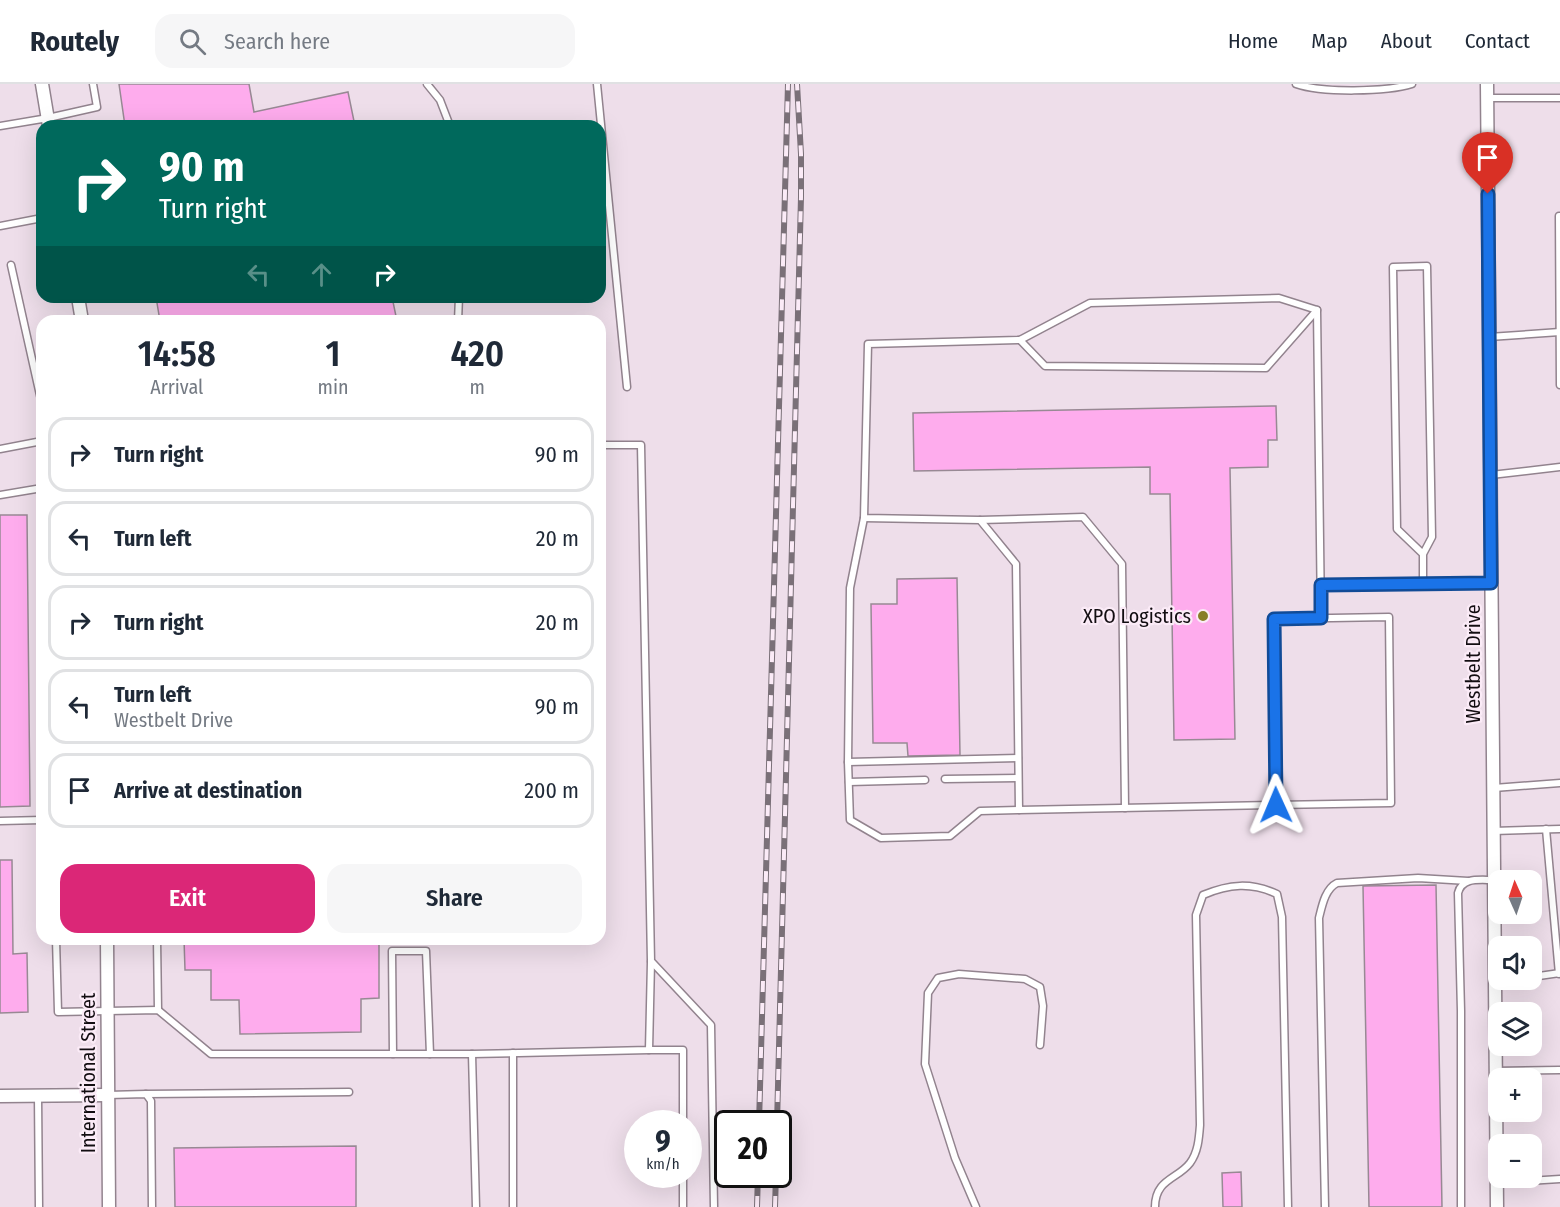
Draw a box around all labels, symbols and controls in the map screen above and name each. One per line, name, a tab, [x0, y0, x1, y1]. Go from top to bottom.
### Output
search box	[155, 14, 575, 68]
text: Routely	[30, 25, 119, 58]
icon: search	[176, 25, 209, 58]
text: Search here	[224, 28, 330, 55]
text: Home	[1228, 28, 1278, 54]
text: Map	[1311, 28, 1348, 54]
text: About	[1381, 28, 1432, 54]
text: Contact	[1465, 28, 1530, 54]
pin	[1462, 132, 1513, 194]
icon: arrive	[1471, 141, 1504, 174]
text: 90 m	[159, 142, 244, 192]
icon: right	[60, 144, 138, 222]
text: Turn right	[159, 193, 267, 225]
icon: left	[242, 258, 275, 291]
icon: ahead	[305, 258, 338, 291]
icon: right	[368, 258, 401, 291]
text: 14:58	[138, 332, 216, 376]
text: 1	[326, 332, 341, 376]
text: 420	[450, 332, 504, 376]
text: Arrival	[150, 375, 203, 399]
text: min	[318, 375, 349, 399]
text: m	[470, 375, 485, 399]
icon: right	[63, 438, 96, 471]
text: Turn right	[114, 441, 203, 468]
text: 90 m	[535, 441, 579, 468]
icon: left	[63, 522, 96, 555]
text: Turn left	[114, 525, 192, 552]
text: 20 m	[536, 525, 579, 552]
place label: XPO Logistics	[1083, 604, 1191, 628]
street label: Westbelt Drive	[1461, 604, 1485, 724]
icon: right	[63, 606, 96, 639]
text: Turn right	[114, 609, 203, 636]
text: 20 m	[536, 609, 579, 636]
marker: XPO Logistics	[1196, 609, 1210, 623]
text: Turn left	[114, 681, 192, 708]
icon: left	[63, 690, 96, 723]
text: 90 m	[535, 693, 579, 720]
text: Westbelt Drive	[114, 708, 233, 732]
position arrow	[1244, 773, 1308, 837]
icon: arrive	[63, 774, 96, 807]
text: Arrive at destination	[114, 777, 302, 804]
text: 200 m	[524, 777, 579, 804]
button: Exit	[60, 864, 315, 933]
button: Share	[327, 864, 582, 933]
north arrow	[1488, 870, 1542, 924]
map controls	[1488, 870, 1542, 1188]
button: sound	[1488, 936, 1542, 990]
street label: International Street	[76, 992, 100, 1153]
button: layers	[1488, 1002, 1542, 1056]
button: +	[1488, 1068, 1542, 1122]
speed limit sign: 20	[714, 1110, 792, 1188]
text: 9	[655, 1124, 671, 1160]
button: −	[1488, 1134, 1542, 1188]
text: km/h	[646, 1155, 680, 1173]

